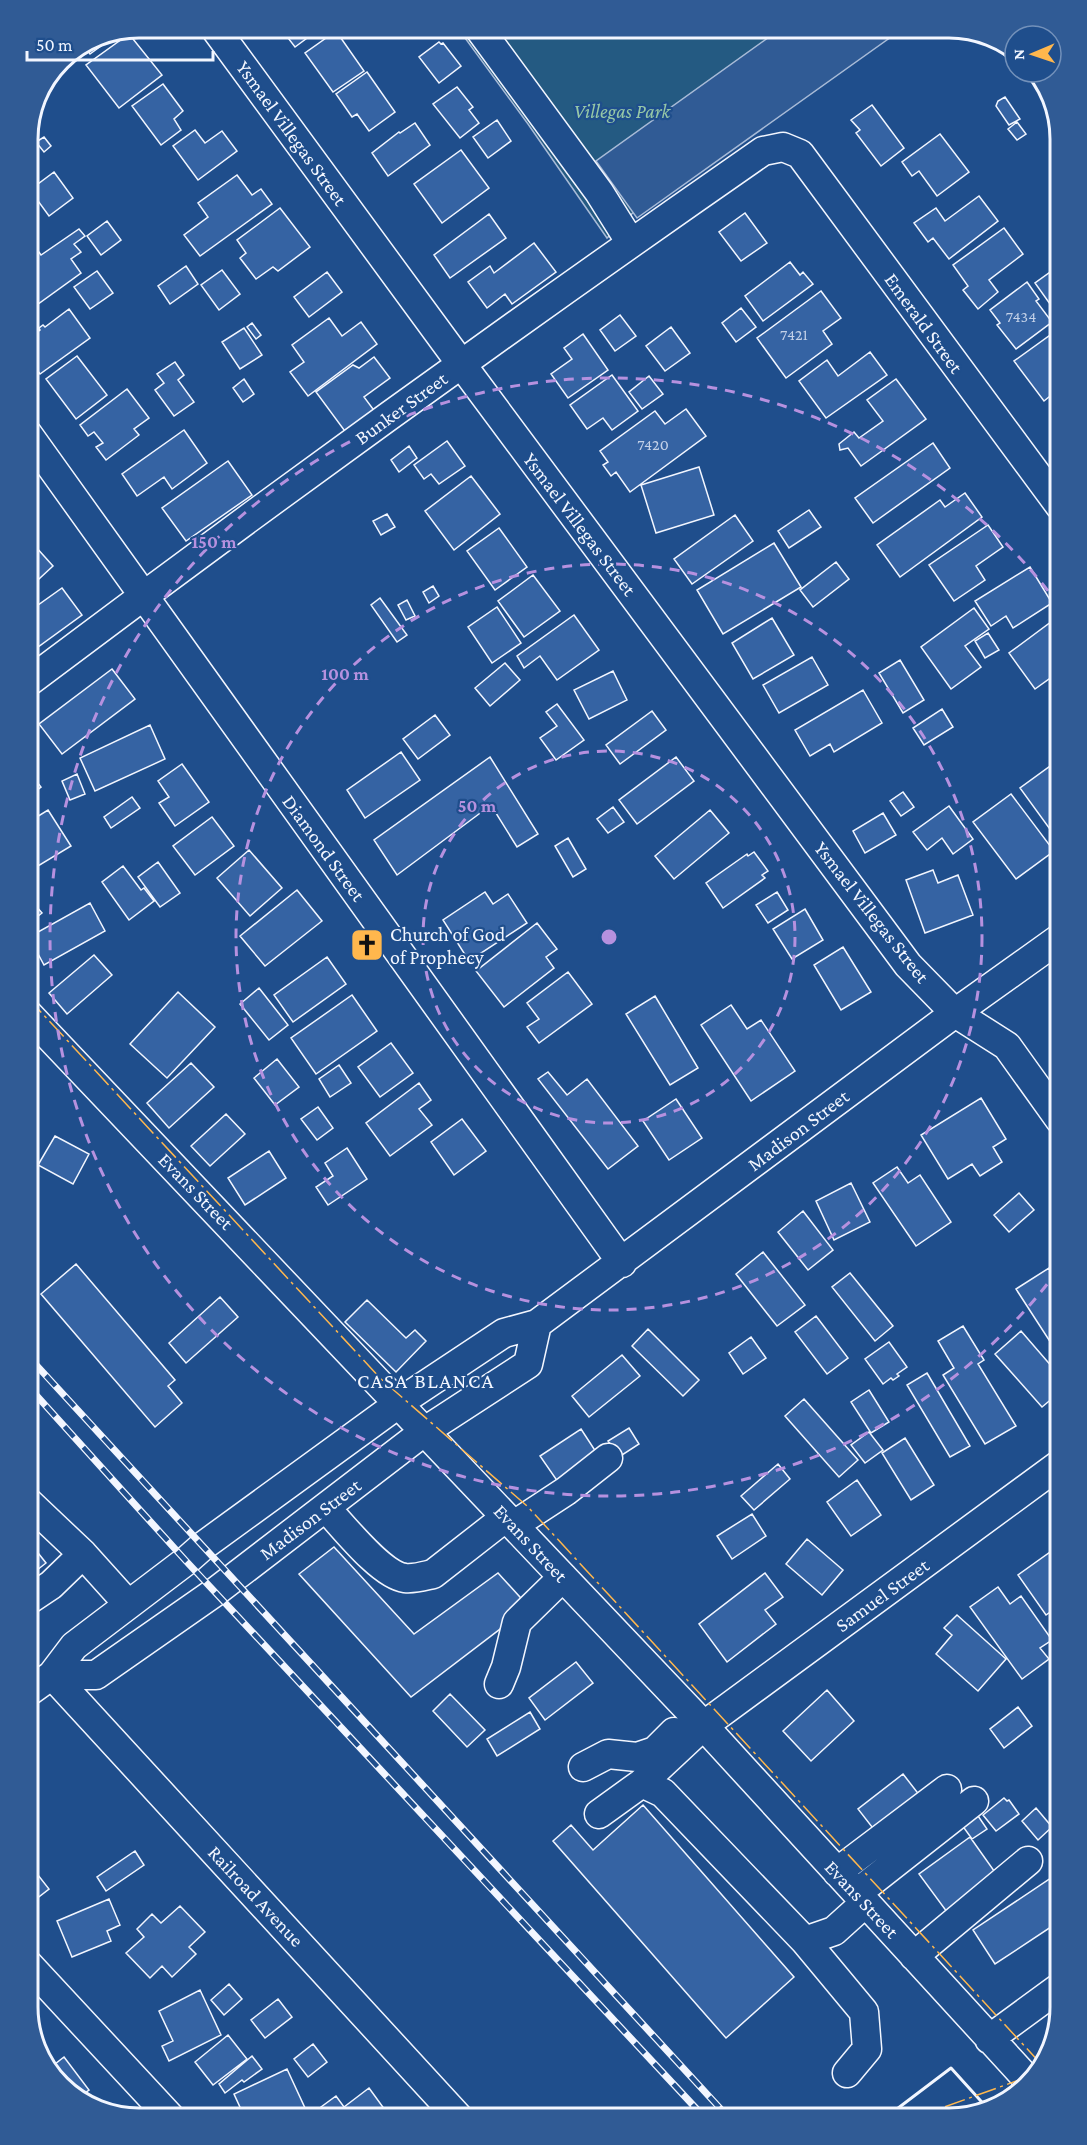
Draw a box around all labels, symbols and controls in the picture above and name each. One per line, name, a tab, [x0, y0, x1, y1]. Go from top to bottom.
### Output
scale bar	[27, 24, 213, 62]
north arrow	[1003, 24, 1063, 84]
text: 50 m	[36, 35, 73, 55]
text: N	[1010, 49, 1027, 60]
street label: Ysmael Villegas Street	[231, 57, 352, 210]
park label: Villegas Park	[574, 100, 672, 123]
street label: Emerald Street	[880, 269, 968, 378]
house number: 7434	[1006, 308, 1036, 325]
house number: 7421	[780, 326, 808, 343]
street label: Bunker Street	[351, 367, 452, 449]
house number: 7420	[637, 436, 669, 453]
street label: Ysmael Villegas Street	[518, 448, 641, 601]
text: 150 m	[191, 532, 237, 552]
text: 100 m	[321, 664, 369, 684]
street label: Diamond Street	[278, 791, 370, 906]
text: 50 m	[458, 796, 497, 816]
street label: Ysmael Villegas Street	[809, 837, 934, 988]
place label: Church of God of Prophecy	[390, 923, 506, 969]
church icon: Church of God of Prophecy	[349, 927, 385, 963]
centre of rings	[599, 927, 619, 947]
street label: Madison Street	[743, 1085, 853, 1175]
street label: Evans Street	[154, 1148, 238, 1234]
district label: CASA BLANCA	[357, 1369, 495, 1393]
street label: Madison Street	[255, 1474, 365, 1564]
street label: Evans Street	[490, 1500, 573, 1587]
street label: Samuel Street	[831, 1554, 933, 1636]
street label: Railroad Avenue	[204, 1841, 308, 1951]
street label: Evans Street	[821, 1856, 904, 1943]

